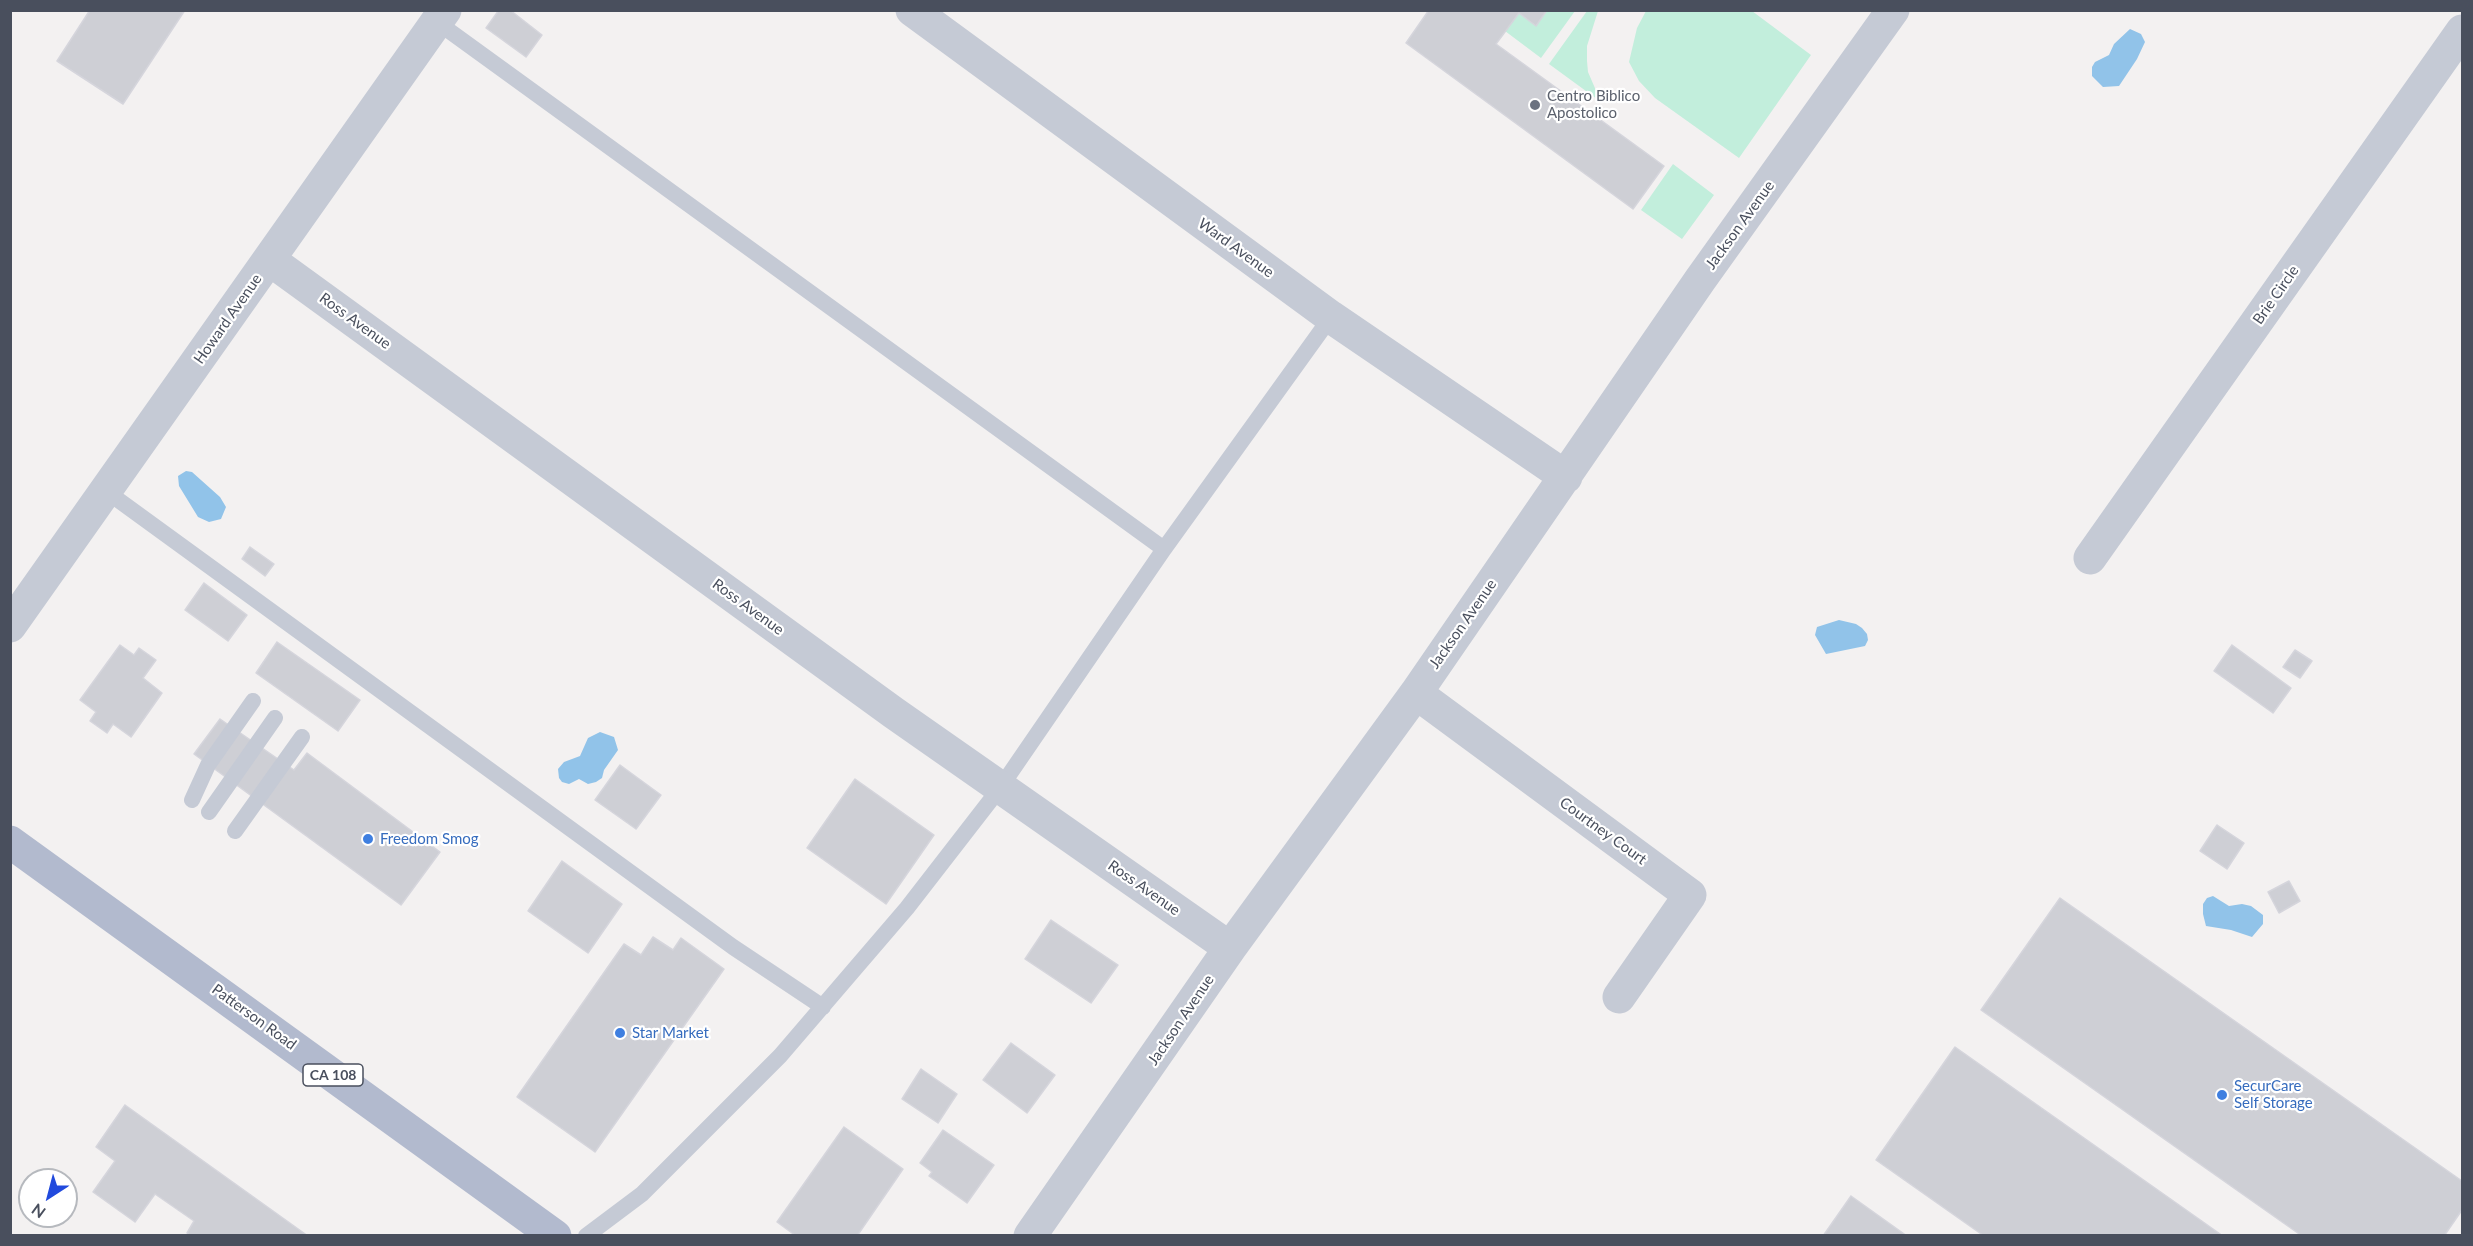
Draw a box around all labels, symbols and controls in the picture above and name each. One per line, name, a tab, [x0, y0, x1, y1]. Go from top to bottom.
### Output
place label: Centro Biblico Apostolico	[1547, 87, 1640, 122]
marker: Centro Biblico Apostolico	[1528, 98, 1542, 112]
street label: Jackson Avenue	[1702, 177, 1778, 273]
street label: Ward Avenue	[1195, 215, 1277, 281]
street label: Brie Circle	[2249, 262, 2303, 328]
street label: Howard Avenue	[190, 270, 266, 368]
street label: Ross Avenue	[316, 289, 394, 353]
street label: Ross Avenue	[709, 575, 787, 639]
street label: Jackson Avenue	[1425, 576, 1501, 672]
street label: Courtney Court	[1556, 794, 1650, 868]
place label: Freedom Smog	[380, 830, 478, 848]
marker: Freedom Smog	[361, 832, 375, 846]
street label: Ross Avenue	[1104, 857, 1184, 919]
street label: Jackson Avenue	[1144, 971, 1218, 1069]
street label: Patterson Road	[208, 980, 300, 1054]
place label: Star Market	[632, 1024, 709, 1042]
marker: Star Market	[613, 1026, 627, 1040]
road number: CA 108	[303, 1064, 363, 1086]
place label: SecurCare Self Storage	[2234, 1077, 2313, 1112]
marker: SecurCare Self Storage	[2215, 1088, 2229, 1102]
north arrow	[18, 1168, 78, 1228]
text: N	[28, 1200, 49, 1223]

